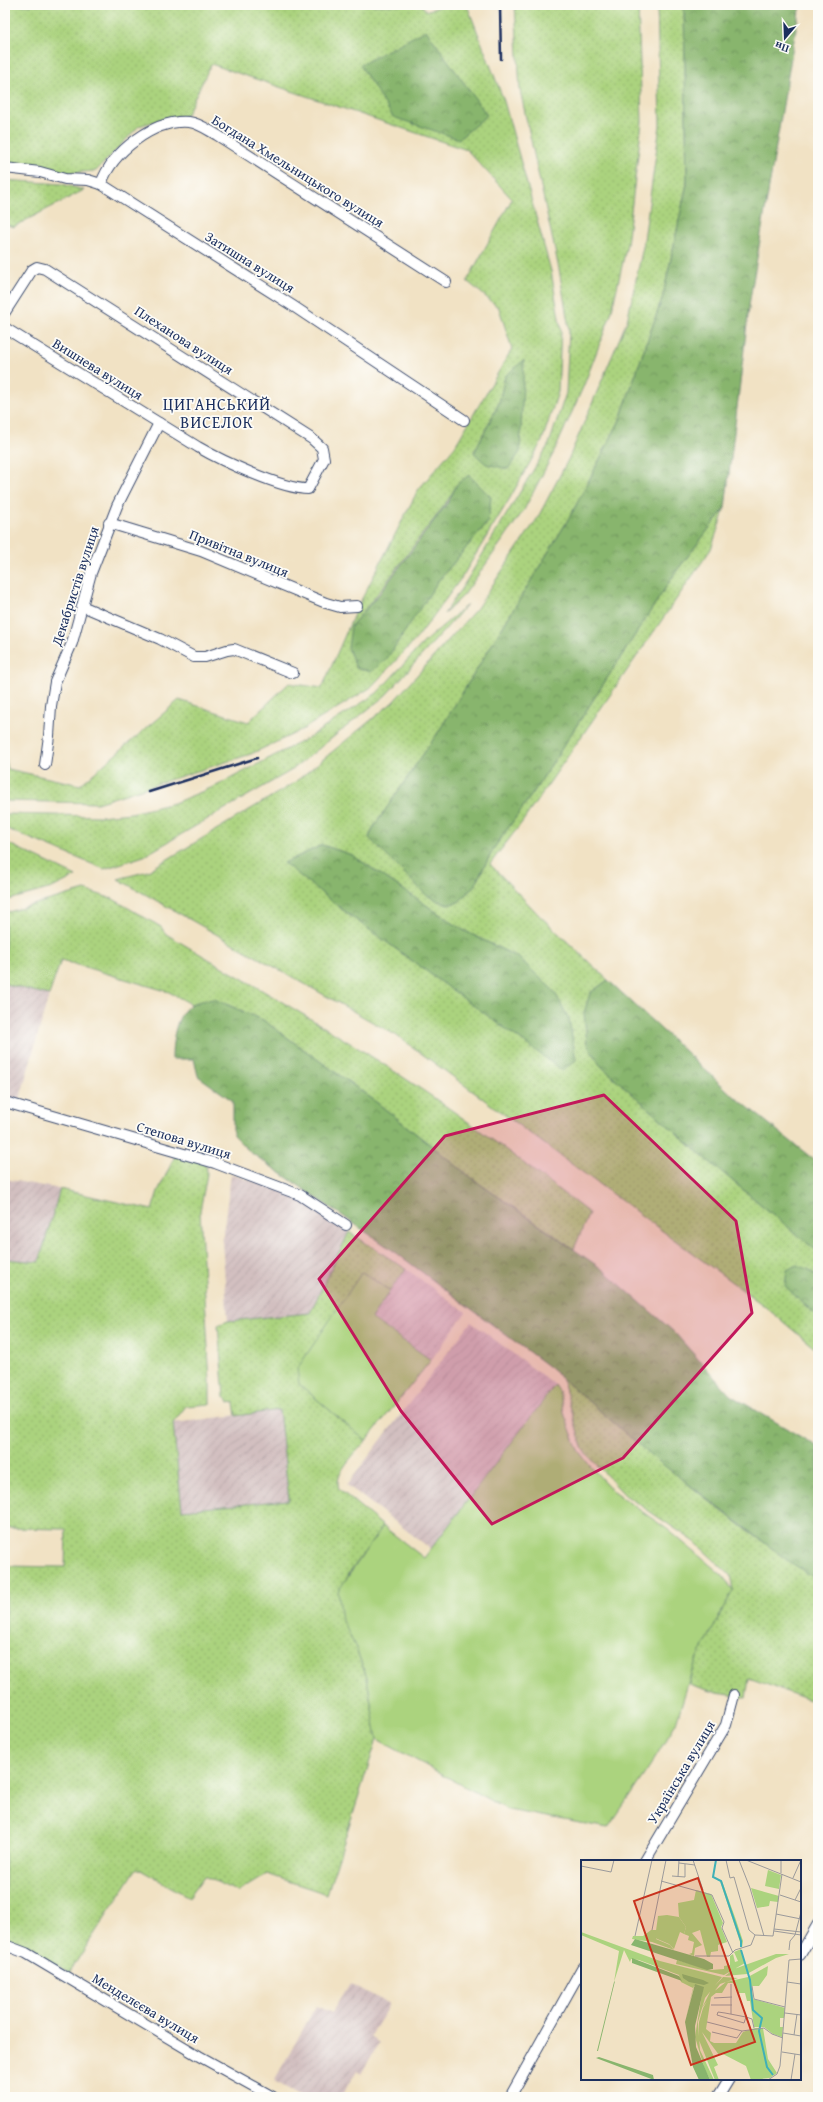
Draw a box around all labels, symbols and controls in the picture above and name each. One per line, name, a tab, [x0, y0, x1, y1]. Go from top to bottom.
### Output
north arrow	[765, 18, 805, 58]
text: Пн	[772, 38, 791, 57]
street label: Богдана Хмельницького вулиця	[208, 110, 388, 232]
street label: Затишна вулиця	[201, 226, 299, 298]
street label: Плеханова вулиця	[131, 301, 237, 379]
street label: Вишнева вулиця	[49, 333, 147, 405]
district label: ЦИГАНСЬКИЙ ВИСЕЛОК	[163, 392, 271, 434]
street label: Декабристів вулиця	[46, 524, 104, 649]
street label: Привітна вулиця	[186, 524, 292, 582]
street label: Степова вулиця	[134, 1116, 234, 1164]
street label: Українська вулиця	[642, 1717, 720, 1827]
inset map	[581, 1860, 801, 2080]
street label: Менделєєва вулиця	[89, 1968, 203, 2048]

